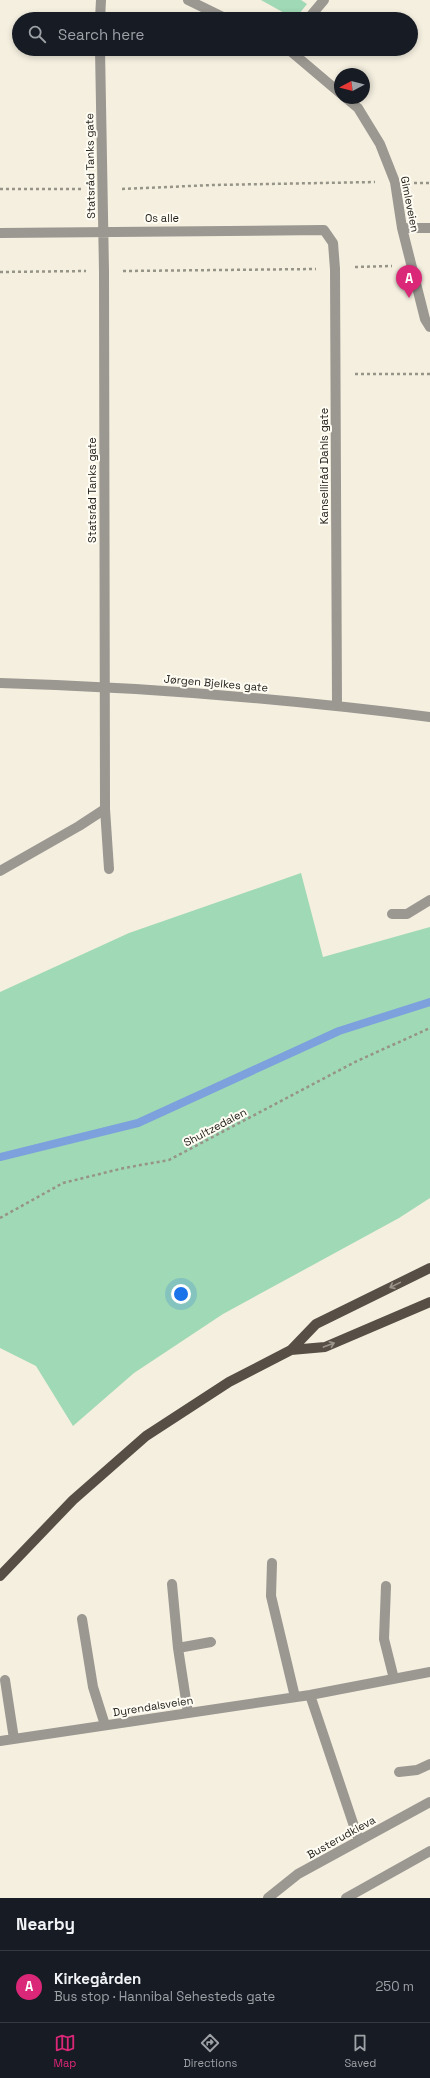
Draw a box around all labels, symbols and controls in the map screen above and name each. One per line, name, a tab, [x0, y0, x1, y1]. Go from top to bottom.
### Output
search box	[12, 12, 418, 56]
icon: search	[26, 23, 48, 45]
text: Search here	[58, 25, 144, 44]
north arrow	[334, 68, 370, 104]
street label: Statsråd Tanks gate	[82, 113, 98, 219]
street label: Gimleveien	[398, 175, 422, 233]
street label: Os alle	[145, 211, 179, 225]
pin: A	[396, 265, 422, 298]
street label: Kanselliråd Dahls gate	[317, 408, 331, 524]
street label: Statsråd Tanks gate	[85, 437, 99, 543]
street label: Jørgen Bjelkes gate	[163, 671, 269, 695]
street label: Shultzedalen	[181, 1105, 249, 1149]
one-way arrow	[389, 1282, 401, 1290]
your location	[171, 1284, 191, 1304]
one-way arrow	[322, 1340, 334, 1348]
street label: Dyrendalsveien	[112, 1693, 194, 1719]
street label: Busterudkleva	[304, 1812, 378, 1862]
text: Nearby	[16, 1913, 75, 1935]
text: Kirkegården	[54, 1969, 141, 1988]
text: A	[25, 1978, 33, 1995]
text: 250 m	[376, 1978, 414, 1995]
text: Bus stop · Hannibal Sehesteds gate	[54, 1988, 275, 2005]
tab: Map	[54, 2032, 76, 2070]
tab: Directions	[183, 2032, 237, 2070]
tab: Saved	[344, 2032, 376, 2070]

